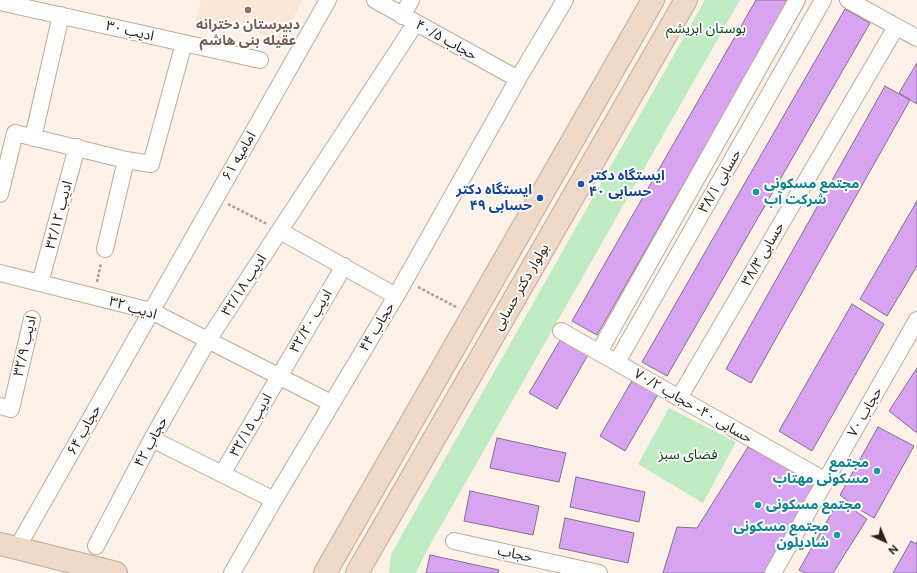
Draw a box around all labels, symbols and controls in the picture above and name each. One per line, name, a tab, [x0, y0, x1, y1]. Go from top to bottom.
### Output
marker: دبیرستان دخترانه عقیله بنی هاشم	[243, 5, 253, 15]
street label: حجاب ۴۰/۵	[412, 16, 480, 64]
street label: ادیب ۳۰	[104, 17, 156, 45]
place label: دبیرستان دخترانه عقیله بنی هاشم	[196, 17, 300, 50]
park label: بوستان ابریشم	[666, 21, 746, 37]
street label: امامیه ۶۱	[218, 129, 260, 183]
street label: حسابی ۳۸/۱	[695, 146, 745, 216]
place label: ایستگاه دکتر حسابی ۴۰	[589, 168, 665, 200]
place label: مجتمع مسکونی شرکت آب	[764, 176, 859, 208]
street label: ادیب ۳۲/۱۲	[42, 179, 76, 251]
marker: ایستگاه دکتر حسابی ۴۰	[576, 179, 586, 189]
place label: ایستگاه دکتر حسابی ۴۹	[456, 182, 532, 214]
marker: مجتمع مسکونی شرکت آب	[751, 187, 761, 197]
marker: ایستگاه دکتر حسابی ۴۹	[535, 193, 545, 203]
street label: حسابی ۳۸/۳	[738, 219, 788, 289]
street label: بولوار دکتر حسابی	[489, 241, 553, 333]
street label: ادیب ۳۲/۱۸	[218, 251, 270, 319]
street label: ادیب ۳۲/۲۰	[286, 287, 336, 355]
street label: ادیب ۳۲	[107, 293, 159, 323]
street label: حجاب ۴۴	[356, 299, 398, 355]
street label: ادیب ۳۲/۹	[10, 314, 40, 378]
street label: حسابی ۴۰- حجاب ۷۰/۲	[631, 365, 755, 447]
street label: حجاب ۷۰	[844, 384, 886, 440]
street label: ادیب ۳۲/۱۵	[226, 391, 276, 459]
street label: حجاب ۶۴	[63, 402, 105, 458]
street label: حجاب ۴۲	[131, 414, 171, 470]
park label: فضای سبز	[659, 447, 717, 463]
place label: مجتمع مسکونی مهتاب	[773, 455, 869, 488]
marker: مجتمع مسکونی مهتاب	[872, 466, 882, 476]
place label: مجتمع مسکونی	[766, 497, 861, 513]
marker: مجتمع مسکونی	[753, 500, 763, 510]
place label: مجتمع مسکونی شادیلون	[734, 519, 829, 552]
north arrow	[865, 521, 905, 561]
marker: مجتمع مسکونی شادیلون	[832, 530, 842, 540]
street label: حجاب	[496, 542, 534, 566]
text: N	[886, 542, 901, 557]

